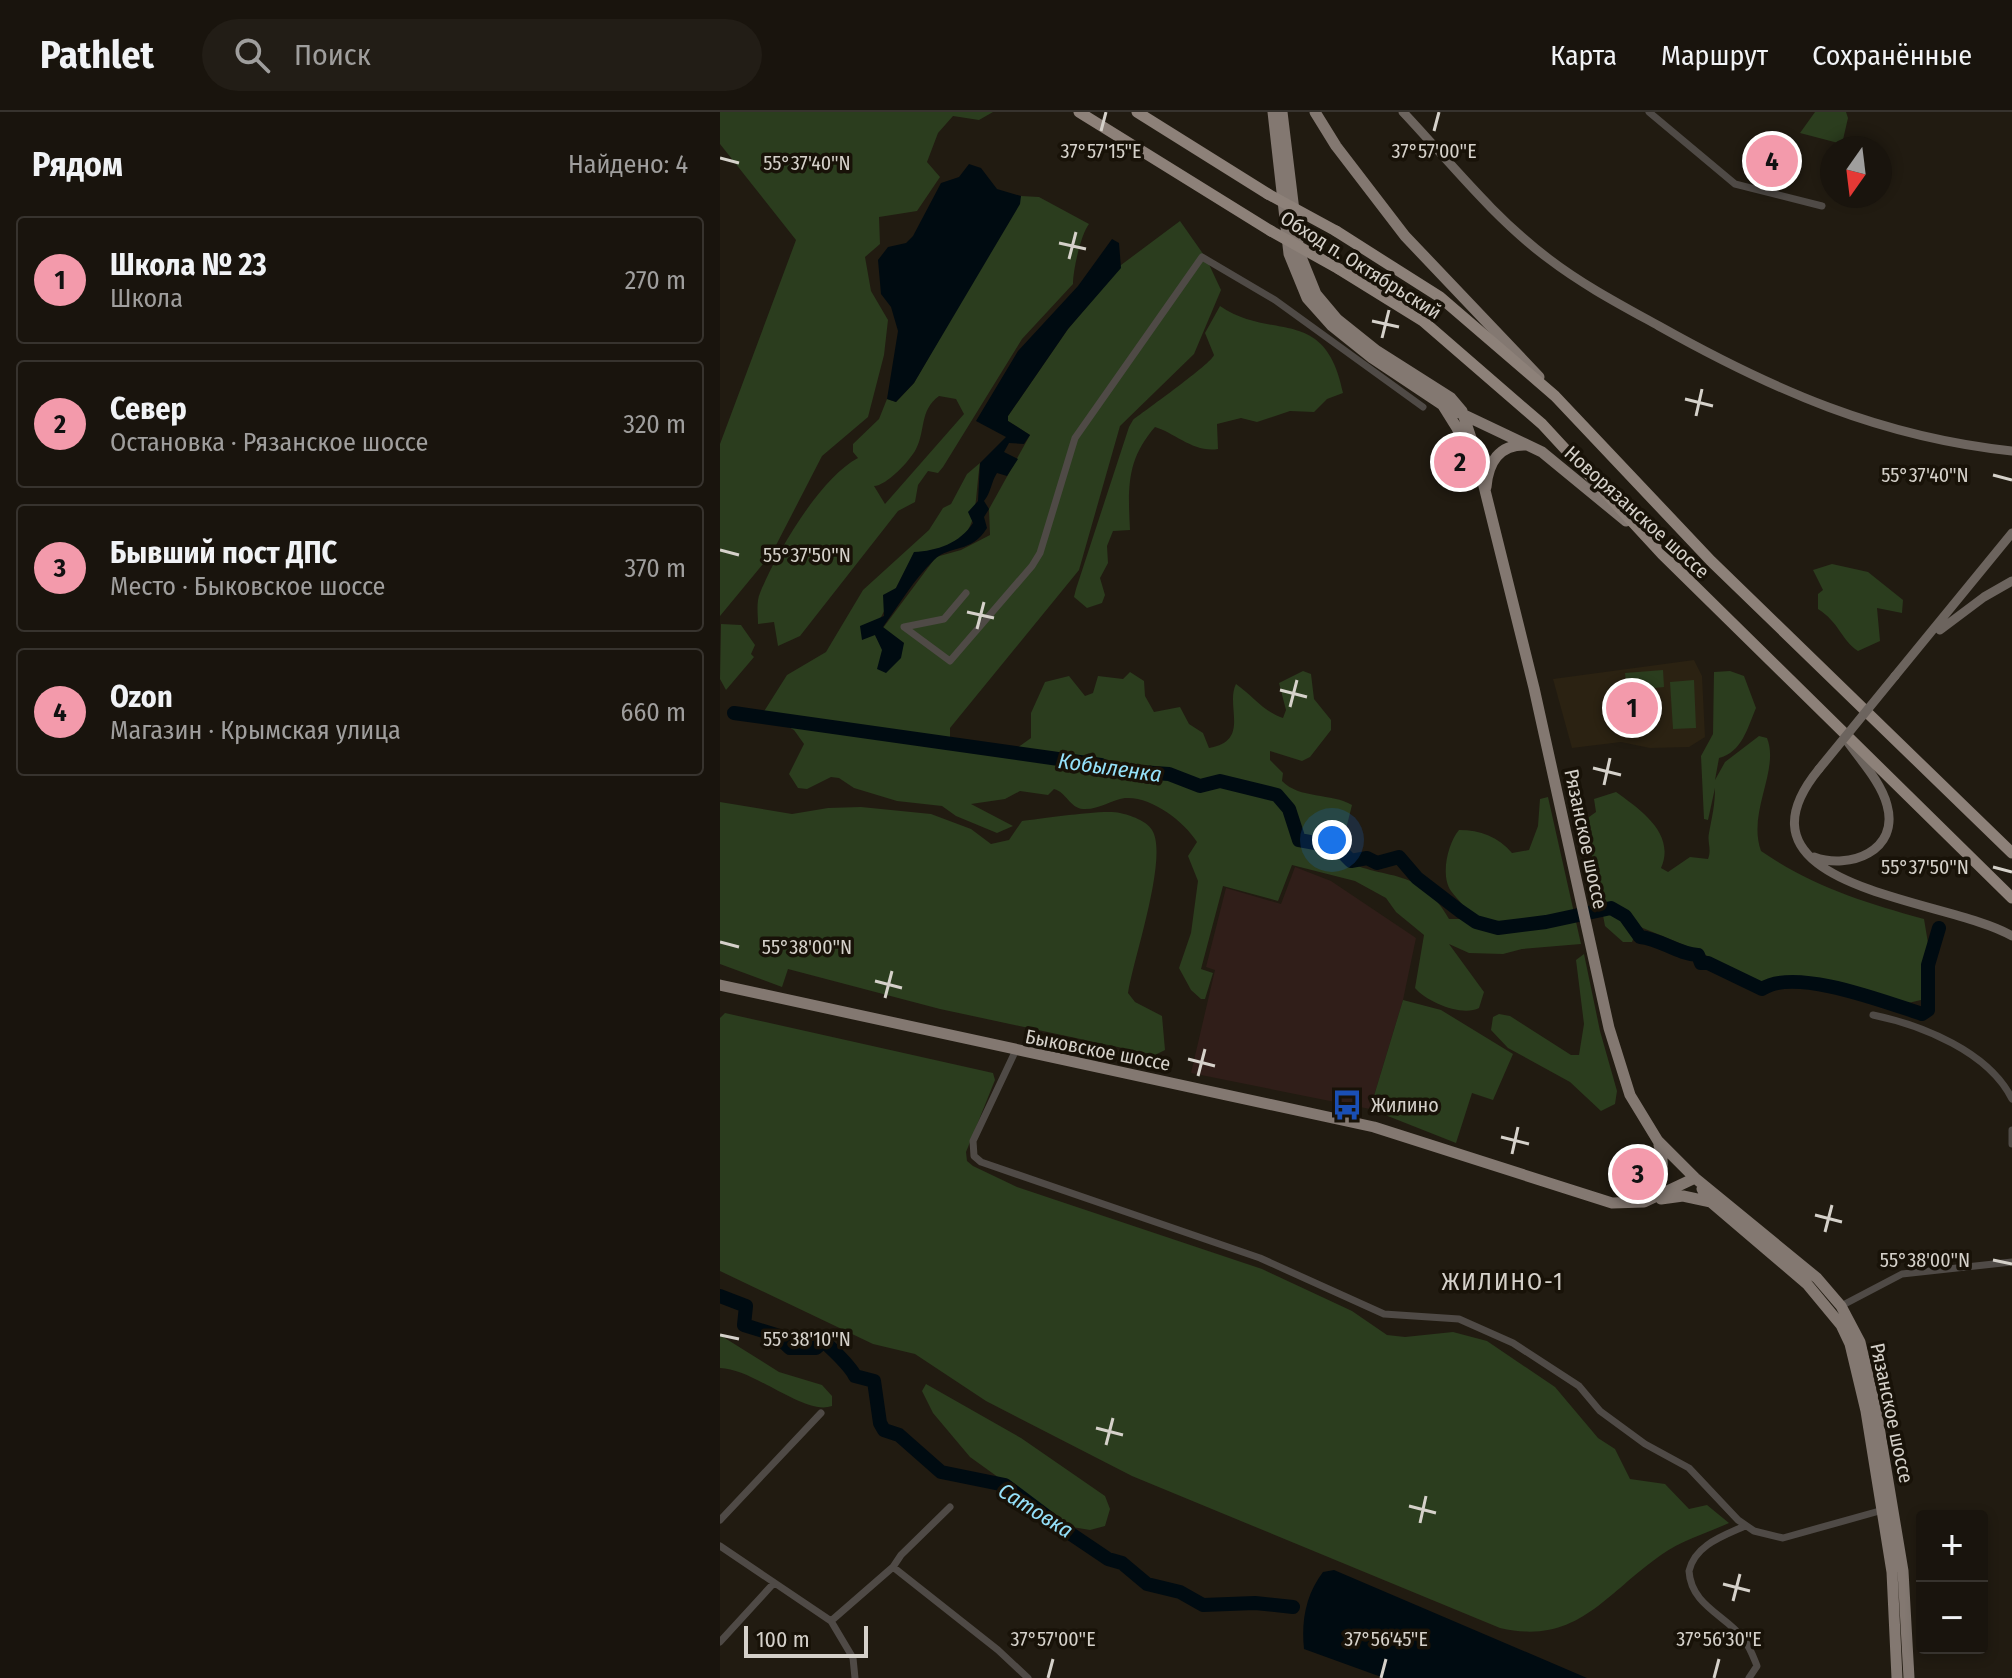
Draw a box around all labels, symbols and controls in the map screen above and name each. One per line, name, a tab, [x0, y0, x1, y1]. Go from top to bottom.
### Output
search box	[202, 19, 762, 91]
text: Pathlet	[40, 32, 154, 78]
icon: search	[230, 33, 274, 77]
text: Поиск	[294, 37, 371, 73]
text: Карта	[1550, 39, 1617, 72]
text: Маршрут	[1661, 39, 1768, 72]
text: Сохранённые	[1812, 39, 1972, 72]
pin: 4	[1746, 131, 1798, 191]
north arrow	[1820, 136, 1892, 208]
text: 37°57'15"E	[1061, 139, 1142, 163]
text: 37°57'00"E	[1391, 139, 1477, 163]
text: Рядом	[32, 144, 123, 185]
text: Найдено: 4	[568, 149, 688, 180]
text: 55°37'40"N	[763, 151, 851, 175]
street label: Обход п. Октябрьский	[1276, 206, 1446, 324]
text: Школа № 23	[110, 247, 267, 283]
text: 1	[55, 265, 66, 296]
text: 270 m	[625, 265, 686, 296]
text: Школа	[110, 283, 183, 314]
text: Север	[110, 391, 187, 427]
text: 2	[54, 409, 66, 440]
text: 320 m	[623, 409, 686, 440]
text: Остановка · Рязанское шоссе	[110, 427, 428, 458]
pin: 2	[1434, 432, 1486, 492]
street label: Новорязанское шоссе	[1560, 441, 1714, 583]
text: 55°37'40"N	[1881, 463, 1969, 487]
text: Бывший пост ДПС	[110, 535, 337, 571]
text: 55°37'50"N	[763, 543, 851, 567]
text: 3	[54, 553, 66, 584]
text: 370 m	[625, 553, 686, 584]
text: Место · Быковское шоссе	[110, 571, 385, 602]
pin: 1	[1606, 678, 1658, 738]
text: Ozon	[110, 679, 173, 715]
text: 4	[53, 697, 67, 728]
text: 660 m	[621, 697, 686, 728]
text: Магазин · Крымская улица	[110, 715, 401, 746]
water label: Кобыленка	[1056, 747, 1163, 788]
street label: Рязанское шоссе	[1559, 767, 1613, 911]
your location	[1312, 820, 1352, 860]
text: 55°37'50"N	[1881, 855, 1969, 879]
text: 55°38'00"N	[762, 935, 852, 959]
street label: Быковское шоссе	[1023, 1024, 1173, 1076]
bus stop icon: Жилино	[1330, 1088, 1364, 1122]
place label: Жилино	[1371, 1093, 1439, 1117]
pin: 3	[1612, 1144, 1664, 1204]
text: 55°38'00"N	[1880, 1248, 1970, 1272]
district label: ЖИЛИНО-1	[1441, 1268, 1565, 1296]
text: 55°38'10"N	[763, 1327, 851, 1351]
street label: Рязанское шоссе	[1865, 1341, 1919, 1485]
water label: Сатовка	[993, 1477, 1078, 1544]
map controls	[1916, 1510, 1988, 1654]
button: +	[1916, 1510, 1988, 1582]
button: −	[1916, 1582, 1988, 1654]
scale bar	[744, 1622, 868, 1658]
text: 100 m	[756, 1626, 810, 1653]
text: 37°57'00"E	[1010, 1627, 1096, 1651]
text: 37°56'45"E	[1344, 1627, 1428, 1651]
text: 37°56'30"E	[1676, 1627, 1762, 1651]

